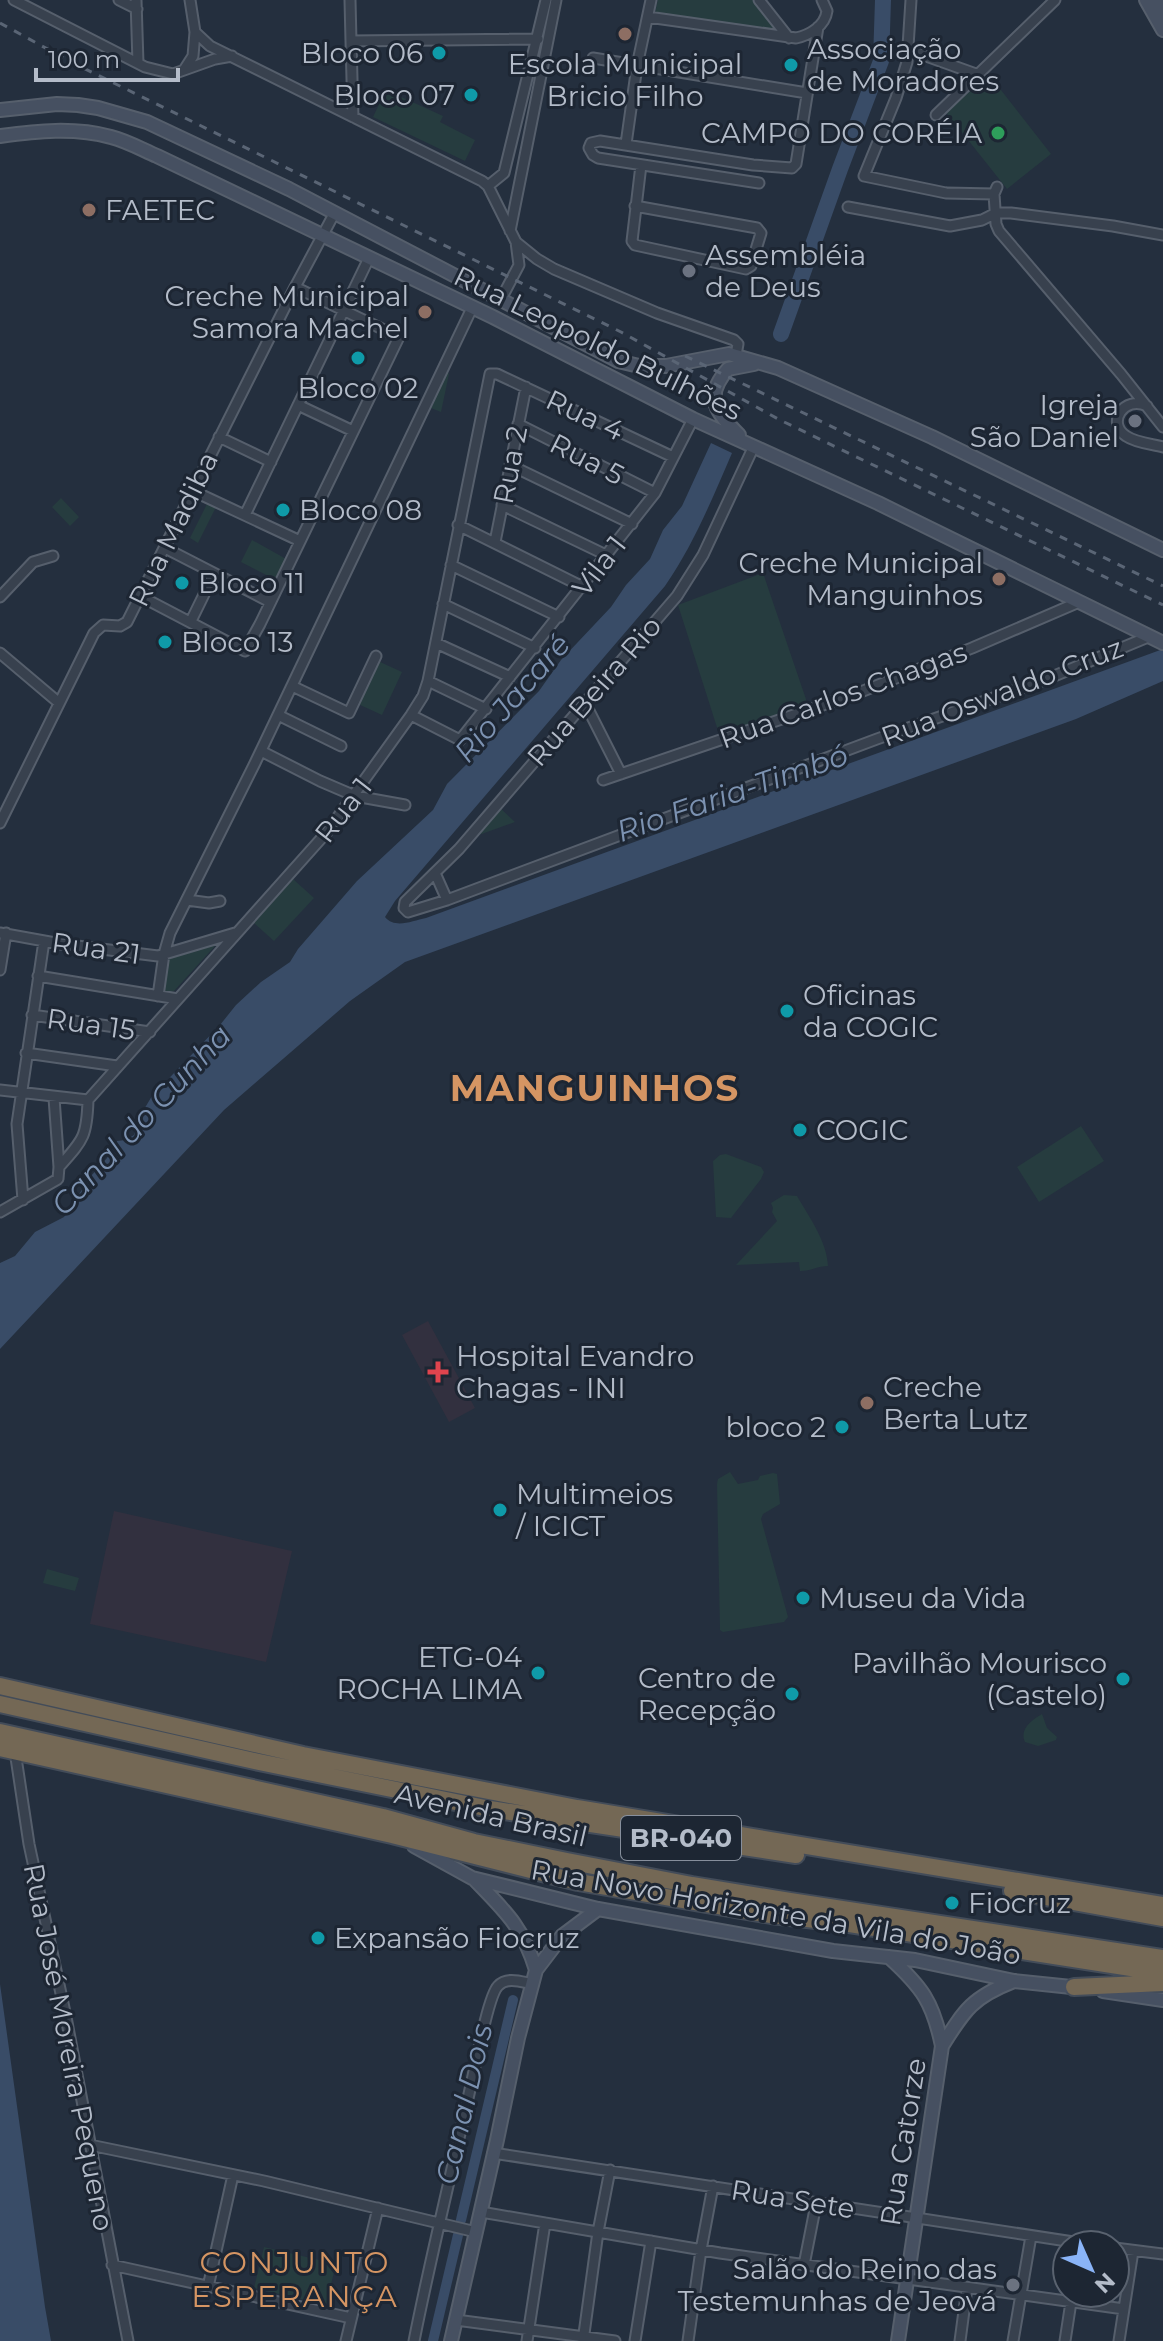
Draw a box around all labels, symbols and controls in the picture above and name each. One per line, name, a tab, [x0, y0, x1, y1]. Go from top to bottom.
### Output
marker: Escola Municipal Bricio Filho	[616, 25, 634, 43]
scale bar	[36, 32, 178, 82]
place label: Associação de Moradores	[807, 32, 999, 98]
place label: Bloco 06	[301, 36, 423, 70]
marker: Bloco 06	[430, 44, 448, 62]
text: 100 m	[48, 45, 120, 74]
place label: Escola Municipal Bricio Filho	[508, 47, 742, 113]
marker: Associação de Moradores	[782, 56, 800, 74]
place label: Bloco 07	[334, 78, 455, 112]
marker: Bloco 07	[462, 86, 480, 104]
place label: CAMPO DO CORÉIA	[701, 116, 983, 150]
marker: CAMPO DO CORÉIA	[989, 124, 1007, 142]
place label: FAETEC	[105, 193, 215, 227]
marker: FAETEC	[80, 201, 98, 219]
place label: Assembléia de Deus	[705, 238, 866, 304]
street label: Rua Leopoldo Bulhões	[448, 258, 748, 428]
marker: Assembléia de Deus	[680, 262, 698, 280]
place label: Creche Municipal Samora Machel	[165, 279, 409, 345]
marker: Creche Municipal Samora Machel	[416, 303, 434, 321]
marker: Bloco 02	[349, 349, 367, 367]
place label: Bloco 02	[297, 371, 419, 405]
street label: Rua 4	[541, 382, 630, 448]
place label: Igreja São Daniel	[970, 388, 1119, 454]
marker: Igreja São Daniel	[1126, 412, 1144, 430]
street label: Rua 2	[486, 423, 534, 507]
street label: Rua 5	[544, 426, 630, 492]
street label: Rua Madiba	[121, 446, 225, 612]
place label: Bloco 08	[299, 493, 422, 527]
marker: Bloco 08	[274, 501, 292, 519]
street label: Vila 1	[565, 529, 633, 603]
place label: Creche Municipal Manguinhos	[739, 546, 983, 612]
place label: Bloco 11	[198, 566, 305, 600]
marker: Creche Municipal Manguinhos	[990, 570, 1008, 588]
marker: Bloco 11	[173, 574, 191, 592]
street label: Rua Beira Rio	[520, 609, 668, 773]
place label: Bloco 13	[181, 625, 294, 659]
water label: Rio Jacaré	[446, 626, 578, 770]
street label: Rua Oswaldo Cruz	[876, 630, 1128, 754]
marker: Bloco 13	[156, 633, 174, 651]
street label: Rua Carlos Chagas	[715, 634, 971, 756]
water label: Rio Faria-Timbó	[611, 736, 853, 850]
street label: Rua 1	[307, 771, 379, 849]
street label: Rua 21	[50, 925, 142, 971]
place label: Oficinas da COGIC	[803, 978, 938, 1044]
street label: Rua 15	[45, 1001, 137, 1047]
marker: Oficinas da COGIC	[778, 1002, 796, 1020]
water label: Canal do Cunha	[43, 1017, 239, 1223]
district label: MANGUINHOS	[450, 1066, 740, 1110]
place label: COGIC	[816, 1113, 908, 1147]
marker: COGIC	[791, 1121, 809, 1139]
place label: Hospital Evandro Chagas - INI	[456, 1339, 694, 1405]
marker: Hospital Evandro Chagas - INI	[427, 1361, 449, 1383]
place label: Creche Berta Lutz	[883, 1370, 1028, 1436]
marker: Creche Berta Lutz	[858, 1394, 876, 1412]
place label: bloco 2	[726, 1410, 826, 1444]
marker: bloco 2	[833, 1418, 851, 1436]
place label: Multimeios / ICICT	[515, 1477, 673, 1543]
marker: Multimeios / ICICT	[491, 1501, 509, 1519]
place label: Museu da Vida	[819, 1581, 1026, 1615]
marker: Museu da Vida	[794, 1589, 812, 1607]
place label: ETG-04 ROCHA LIMA	[336, 1640, 523, 1706]
place label: Pavilhão Mourisco (Castelo)	[852, 1646, 1107, 1712]
place label: Centro de Recepção	[638, 1661, 776, 1727]
marker: ETG-04 ROCHA LIMA	[529, 1664, 547, 1682]
marker: Pavilhão Mourisco (Castelo)	[1114, 1670, 1132, 1688]
marker: Centro de Recepção	[783, 1685, 801, 1703]
street label: Avenida Brasil	[391, 1776, 591, 1854]
road number: BR-040	[621, 1816, 741, 1860]
street label: Rua Novo Horizonte da Vila do João	[528, 1852, 1024, 1972]
street label: Rua José Moreira Pequeno	[17, 1860, 121, 2234]
place label: Fiocruz	[968, 1886, 1071, 1920]
marker: Fiocruz	[943, 1894, 961, 1912]
place label: Expansão Fiocruz	[334, 1921, 580, 1955]
marker: Expansão Fiocruz	[309, 1929, 327, 1947]
water label: Canal Dois	[428, 2020, 501, 2188]
street label: Rua Catorze	[873, 2056, 933, 2228]
street label: Rua Sete	[729, 2172, 857, 2226]
north arrow	[1051, 2229, 1131, 2309]
district label: CONJUNTO ESPERANÇA	[191, 2244, 399, 2315]
place label: Salão do Reino das Testemunhas de Jeová	[678, 2252, 997, 2318]
text: N	[1089, 2267, 1121, 2299]
marker: Salão do Reino das Testemunhas de Jeová	[1004, 2276, 1022, 2294]

